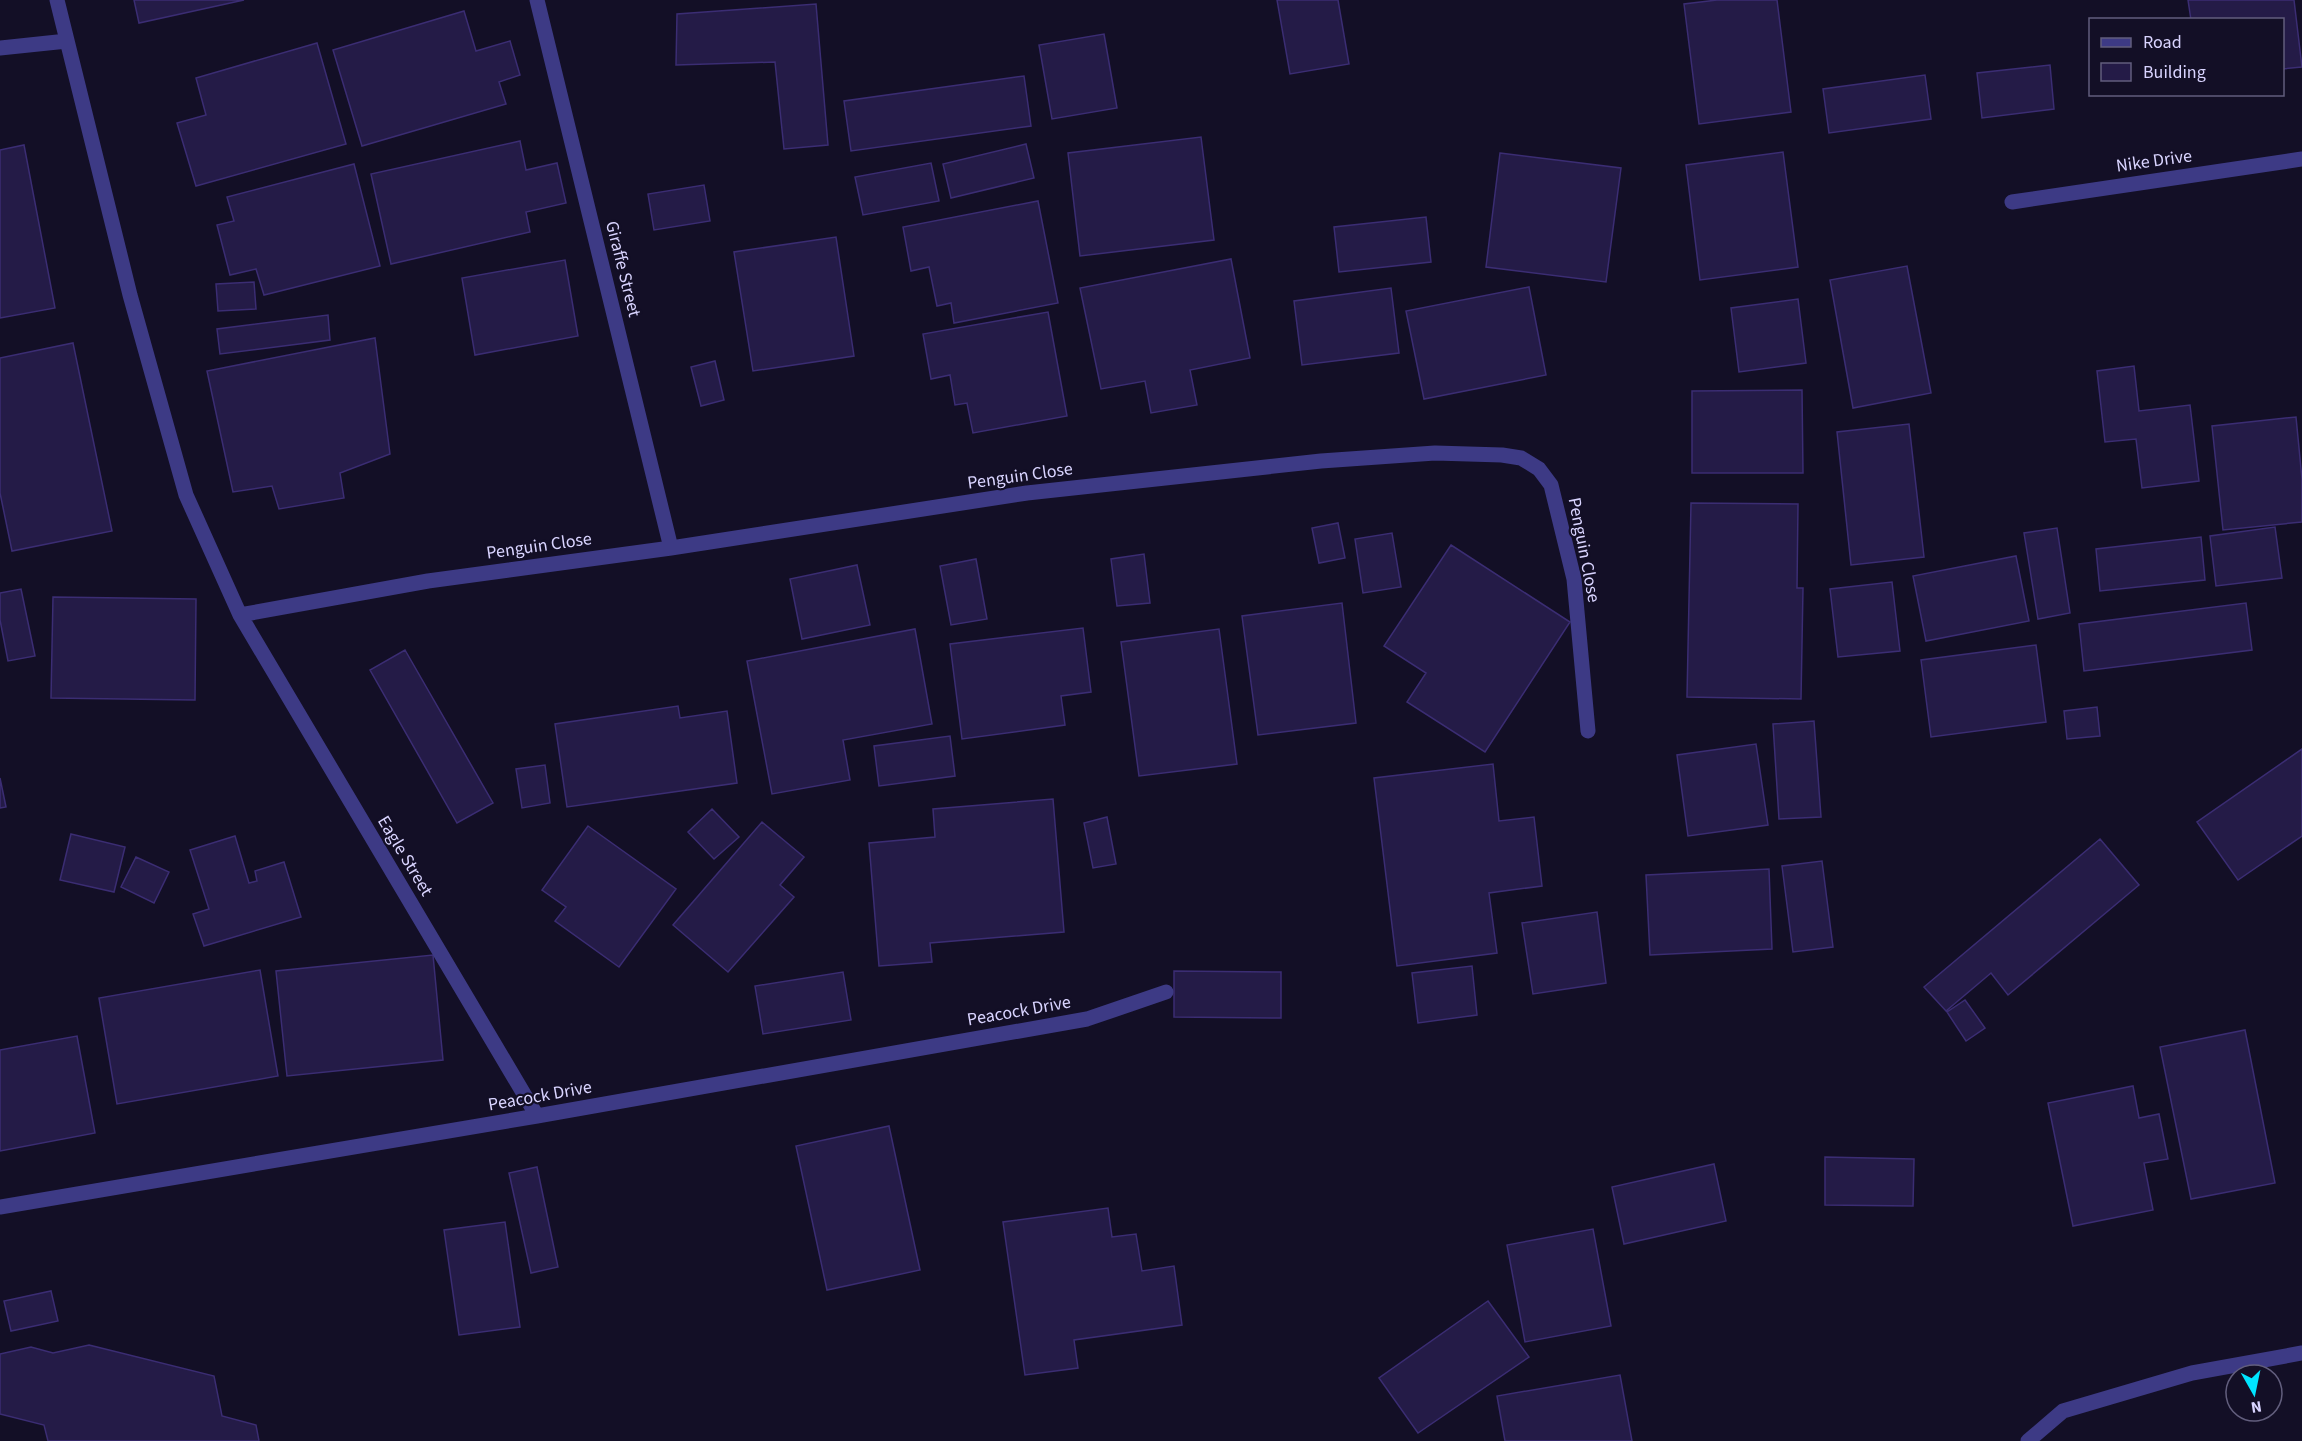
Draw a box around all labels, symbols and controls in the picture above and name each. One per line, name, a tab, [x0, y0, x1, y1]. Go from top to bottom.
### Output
legend	[2089, 18, 2284, 96]
text: Road	[2143, 30, 2182, 55]
text: Building	[2143, 60, 2206, 85]
street label: Nike Drive	[2115, 143, 2194, 179]
street label: Giraffe Street	[599, 218, 647, 320]
street label: Penguin Close	[966, 456, 1074, 496]
street label: Penguin Close	[1562, 495, 1606, 605]
street label: Penguin Close	[485, 526, 593, 566]
street label: Eagle Street	[371, 811, 439, 901]
street label: Peacock Drive	[965, 990, 1073, 1032]
street label: Peacock Drive	[486, 1075, 594, 1117]
north arrow	[2224, 1363, 2284, 1423]
text: N	[2249, 1395, 2263, 1419]

